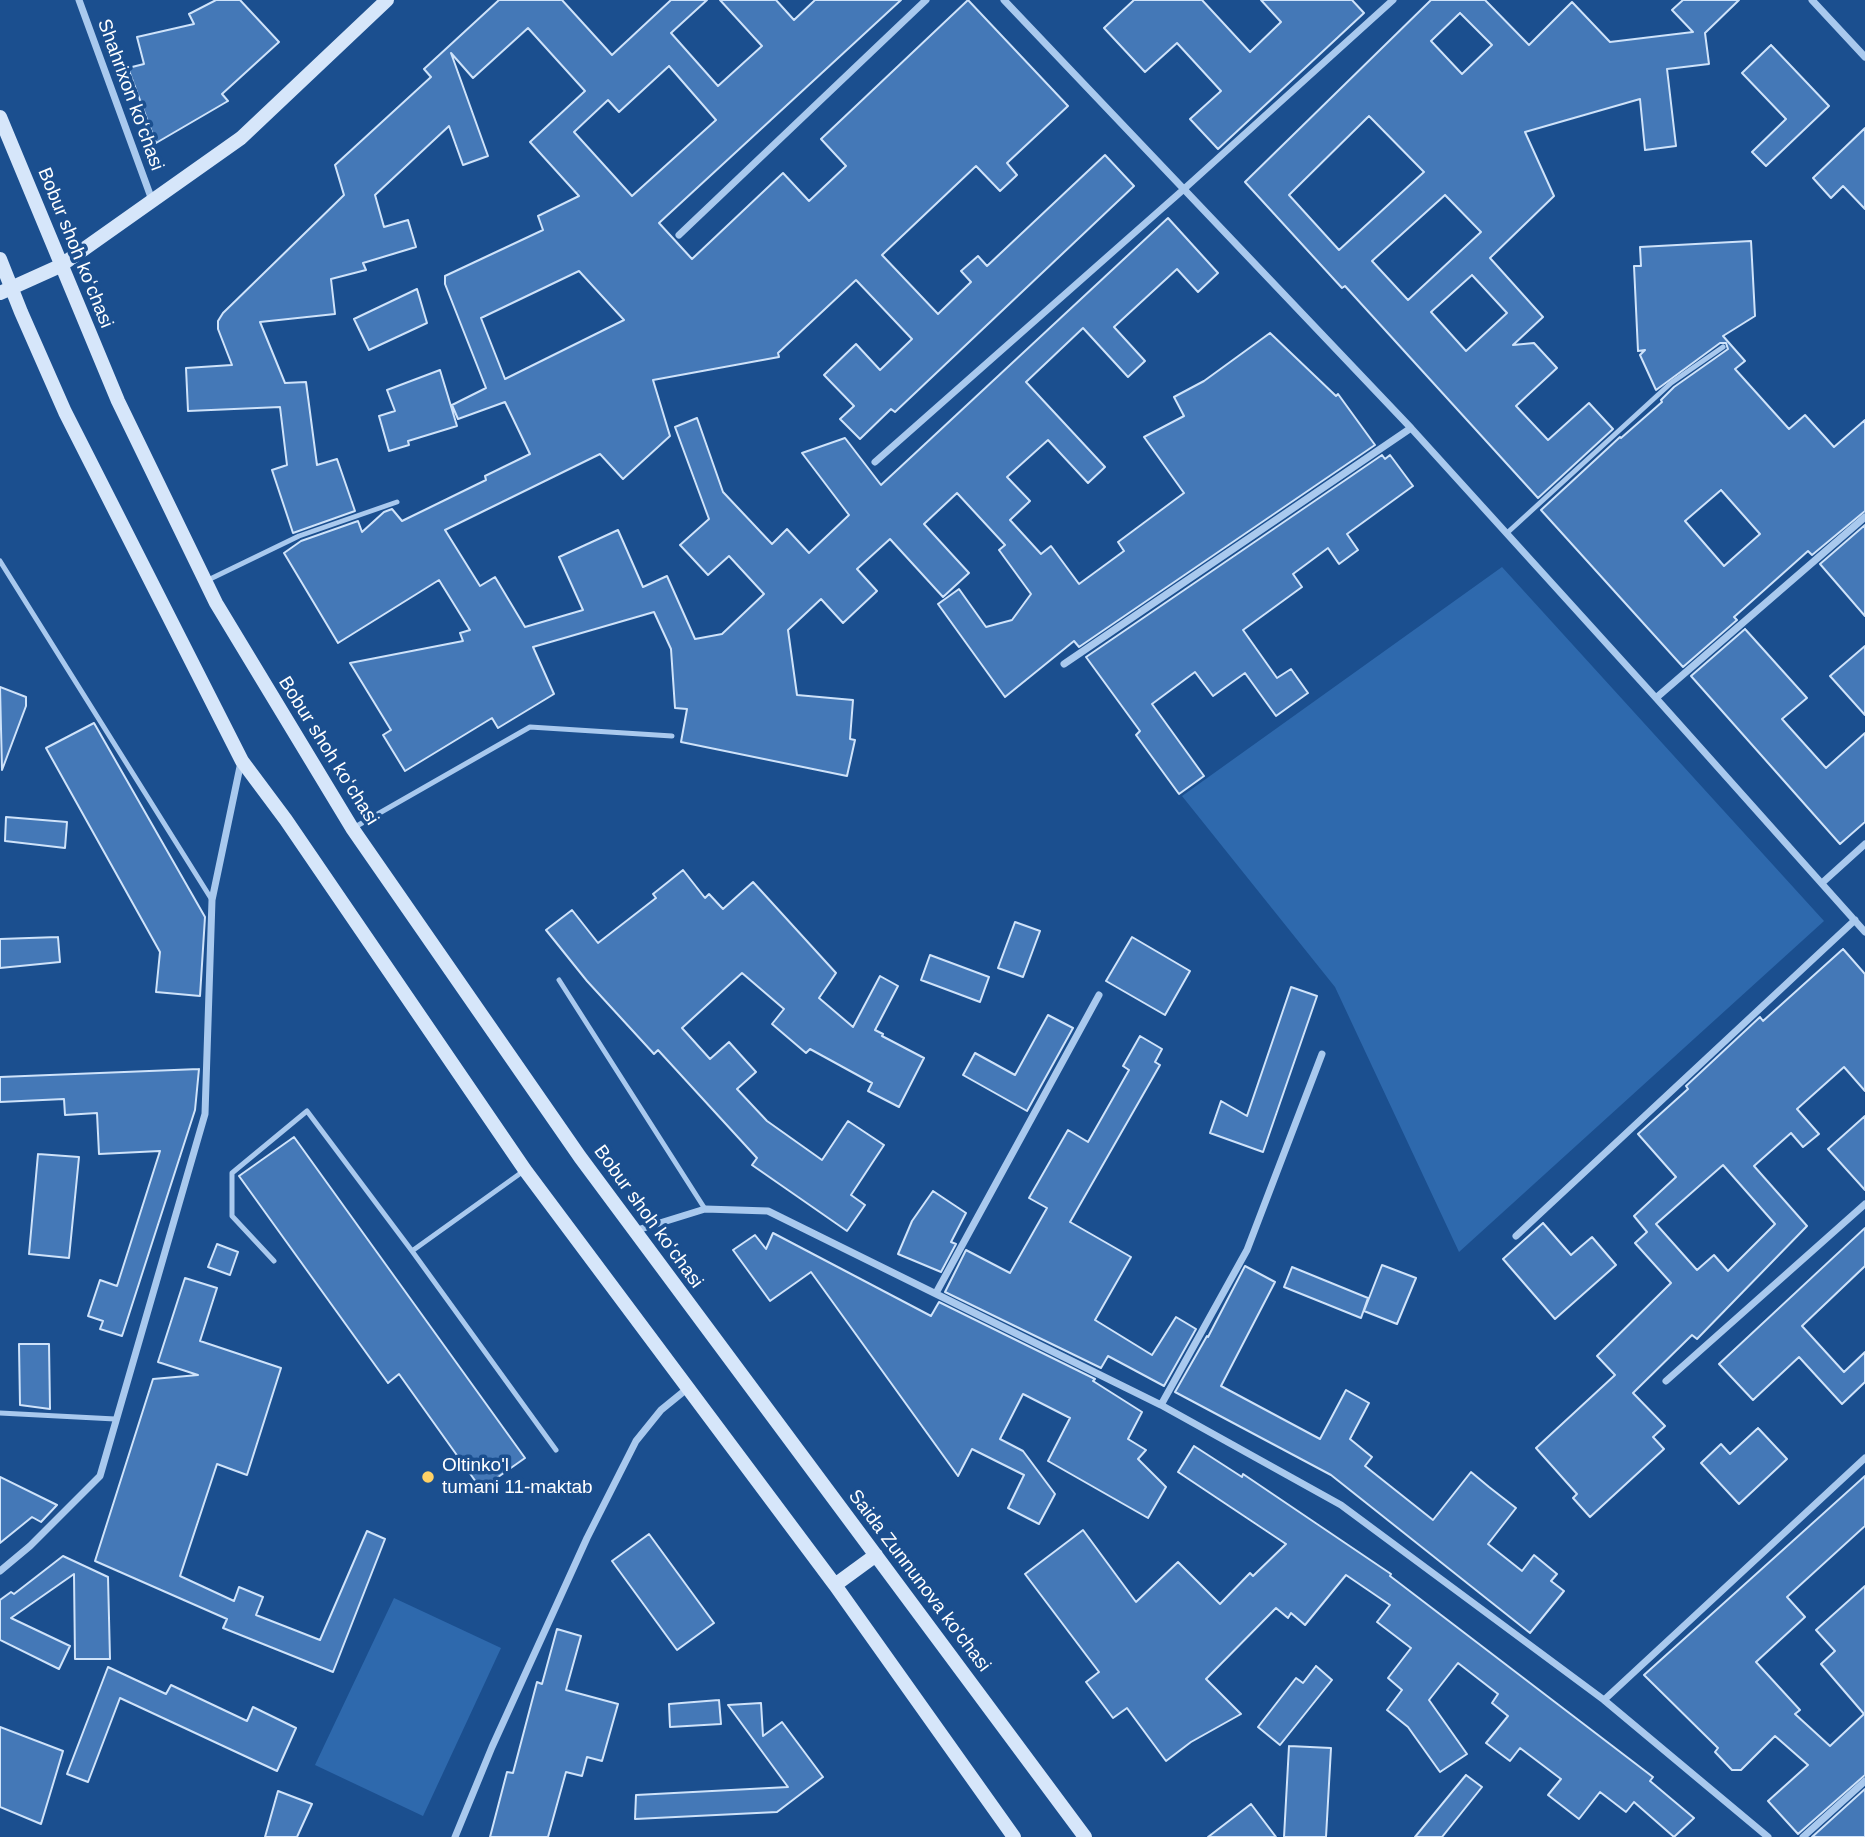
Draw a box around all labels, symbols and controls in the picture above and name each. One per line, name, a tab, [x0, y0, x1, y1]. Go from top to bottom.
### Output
street label: Shahrixon koʻchasi	[92, 16, 168, 174]
street label: Bobur shoh koʻchasi	[32, 164, 118, 332]
street label: Bobur shoh koʻchasi	[273, 672, 383, 830]
street label: Bobur shoh koʻchasi	[588, 1141, 708, 1293]
place label: Oltinko'l tumani 11-maktab	[442, 1455, 593, 1499]
marker: Oltinko'l tumani 11-maktab	[420, 1469, 436, 1485]
street label: Saida Zunnunova ko'chasi	[843, 1485, 995, 1677]

